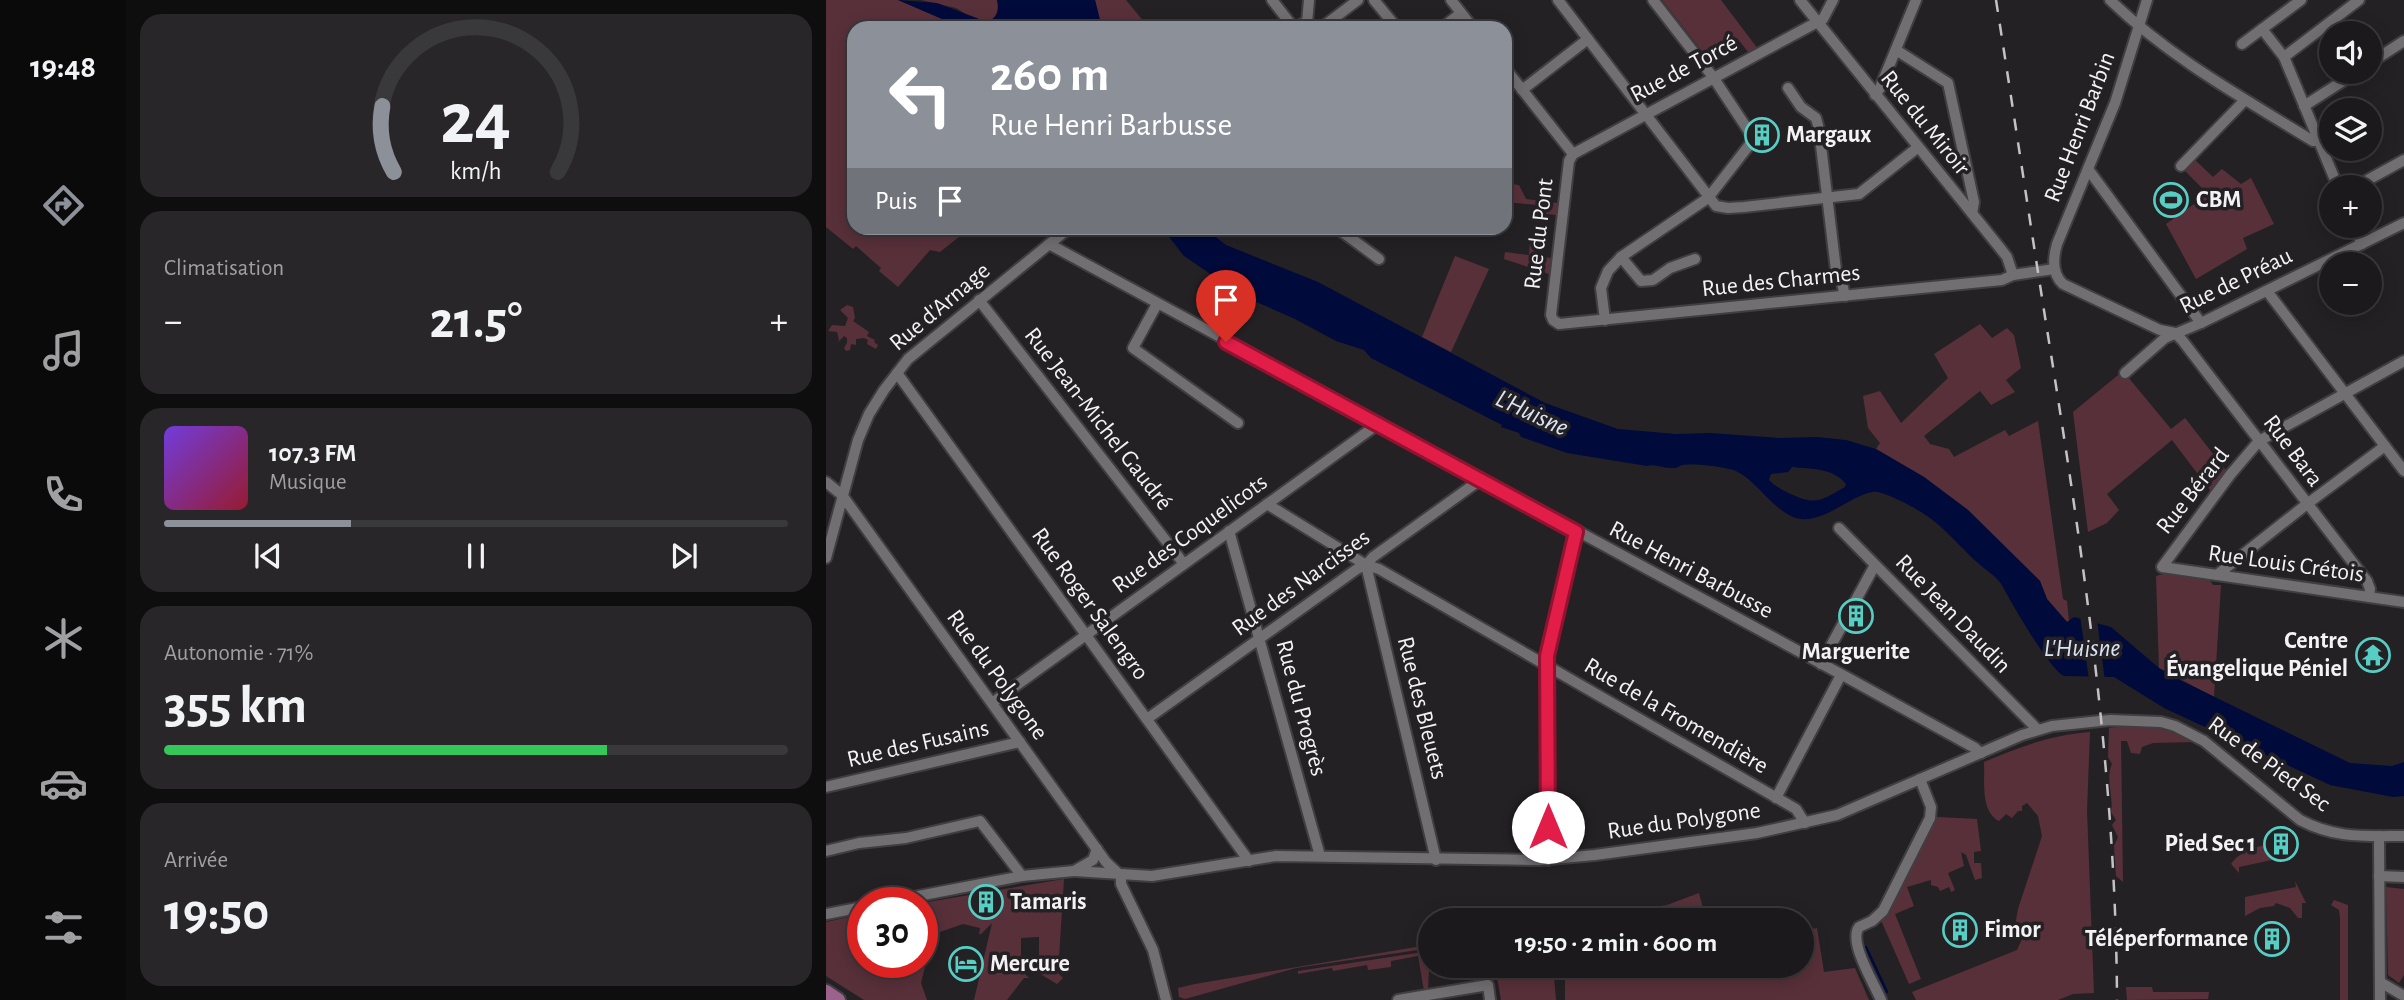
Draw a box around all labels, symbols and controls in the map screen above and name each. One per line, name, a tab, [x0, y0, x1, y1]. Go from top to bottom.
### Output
map controls	[2319, 21, 2382, 315]
button: sound	[2319, 21, 2382, 84]
street label: Rue de Torcé	[1627, 31, 1741, 107]
icon: left	[875, 49, 966, 140]
street label: Rue Henri Barbin	[2040, 49, 2120, 205]
text: 19:48	[30, 51, 96, 83]
text: 260 m	[990, 51, 1109, 100]
street label: Rue du Miroir	[1876, 66, 1974, 180]
text: 24	[441, 84, 511, 157]
button: layers	[2319, 98, 2382, 161]
text: Rue Henri Barbusse	[990, 109, 1232, 141]
building icon: Margaux	[1743, 116, 1781, 154]
place label: Margaux	[1786, 123, 1871, 147]
text: km/h	[450, 158, 502, 183]
button: +	[2319, 175, 2382, 238]
street label: Rue du Pont	[1520, 177, 1558, 291]
icon: directions	[39, 181, 88, 230]
sports icon: CBM	[2152, 181, 2190, 219]
icon: arrive	[931, 182, 969, 220]
text: Puis	[875, 188, 917, 214]
place label: CBM	[2196, 188, 2241, 212]
street label: Rue de Préau	[2176, 244, 2296, 318]
button: −	[2319, 252, 2382, 315]
text: Climatisation	[164, 257, 284, 280]
street label: Rue d'Arnage	[885, 258, 995, 356]
street label: Rue des Charmes	[1701, 261, 1861, 301]
pin	[1196, 270, 1256, 342]
icon: arrive	[1207, 281, 1245, 319]
text: 21.5°	[430, 295, 522, 347]
text: −	[164, 303, 182, 341]
text: +	[770, 303, 788, 341]
street label: Rue Jean-Michel Gaudré	[1020, 323, 1176, 515]
icon: music	[39, 326, 88, 375]
water label: L'Huisne	[1492, 385, 1572, 441]
street label: Rue Bara	[2259, 411, 2327, 491]
text: 107.3 FM	[269, 440, 357, 466]
street label: Rue Bérard	[2152, 443, 2234, 539]
icon: phone	[39, 470, 88, 519]
street label: Rue des Coquelicots	[1108, 470, 1272, 598]
text: Musique	[269, 471, 347, 494]
street label: Rue Henri Barbusse	[1605, 517, 1777, 623]
street label: Rue Roger Salengro	[1027, 524, 1153, 684]
street label: Rue des Narcisses	[1228, 525, 1374, 641]
icon: previous	[249, 537, 287, 575]
icon: pause	[457, 537, 495, 575]
icon: next	[665, 537, 703, 575]
street label: Rue Louis Crétois	[2207, 541, 2365, 587]
street label: Rue Jean Daudin	[1891, 550, 2015, 678]
building icon: Marguerite	[1837, 597, 1875, 635]
street label: Rue du Polygone	[942, 606, 1052, 744]
icon: climate	[39, 614, 88, 663]
place label: Centre Évangelique Péniel	[2166, 629, 2348, 681]
street label: Rue des Bleuets	[1393, 634, 1451, 782]
water label: L'Huisne	[2044, 635, 2121, 661]
temple icon: Centre Évangelique Péniel	[2354, 636, 2392, 674]
street label: Rue du Progrès	[1271, 637, 1331, 779]
place label: Marguerite	[1802, 640, 1910, 664]
text: Autonomie · 71%	[164, 642, 313, 665]
street label: Rue de la Fromendière	[1580, 654, 1772, 778]
text: 355 km	[164, 680, 307, 732]
street label: Rue de Pied Sec	[2204, 712, 2334, 816]
street label: Rue des Fusains	[845, 716, 991, 772]
icon: car	[39, 759, 88, 808]
position arrow	[1511, 790, 1585, 864]
street label: Rue du Polygone	[1606, 798, 1762, 844]
building icon: Pied Sec 1	[2262, 825, 2300, 863]
place label: Pied Sec 1	[2164, 832, 2256, 856]
text: Arrivée	[164, 849, 228, 872]
building icon: Tamaris	[967, 883, 1005, 921]
text: 19:50	[164, 887, 269, 939]
speed limit sign: 30	[847, 887, 938, 978]
place label: Tamaris	[1010, 890, 1087, 914]
icon: filters	[39, 903, 88, 952]
building icon: Fimor	[1941, 911, 1979, 949]
place label: Fimor	[1984, 918, 2041, 942]
building icon: Téléperformance	[2253, 920, 2291, 958]
place label: Téléperformance	[2085, 927, 2248, 951]
text: 19:50 · 2 min · 600 m	[1515, 930, 1717, 956]
hotel icon: Mercure	[947, 945, 985, 983]
place label: Mercure	[990, 952, 1070, 976]

